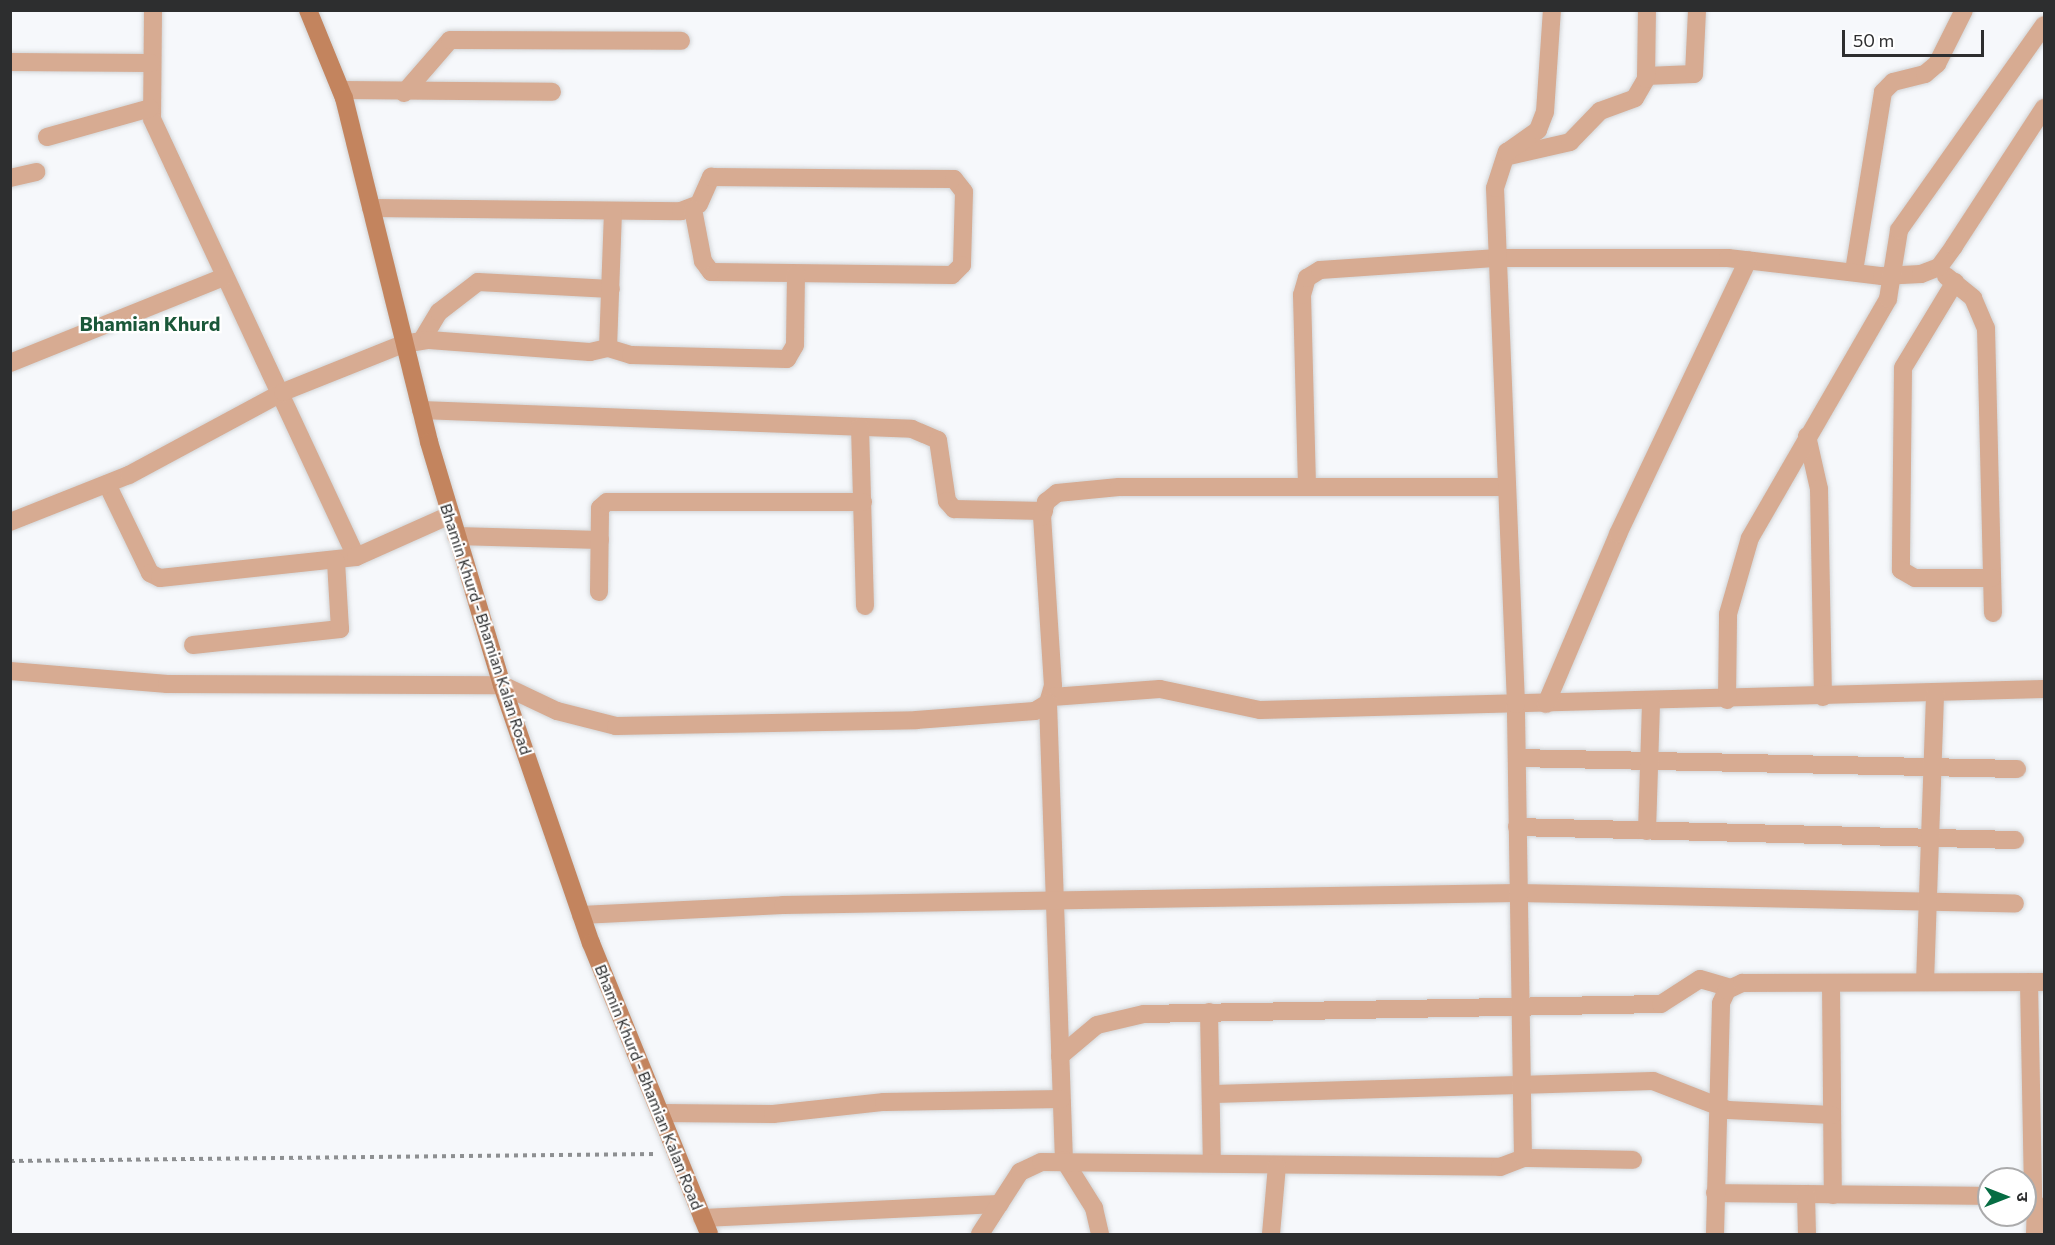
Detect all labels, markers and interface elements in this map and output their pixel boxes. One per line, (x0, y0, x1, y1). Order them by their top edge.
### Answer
scale bar (1845, 18, 1988, 56)
text: 50 m (1853, 29, 1894, 51)
district label: Bhamian Khurd (80, 311, 220, 335)
street label: Bhamin Khurd - Bhamian Kalan Road (436, 501, 536, 757)
street label: Bhamin Khurd - Bhamian Kalan Road (591, 962, 707, 1212)
north arrow (1977, 1167, 2037, 1227)
text: उ (2014, 1192, 2033, 1202)

